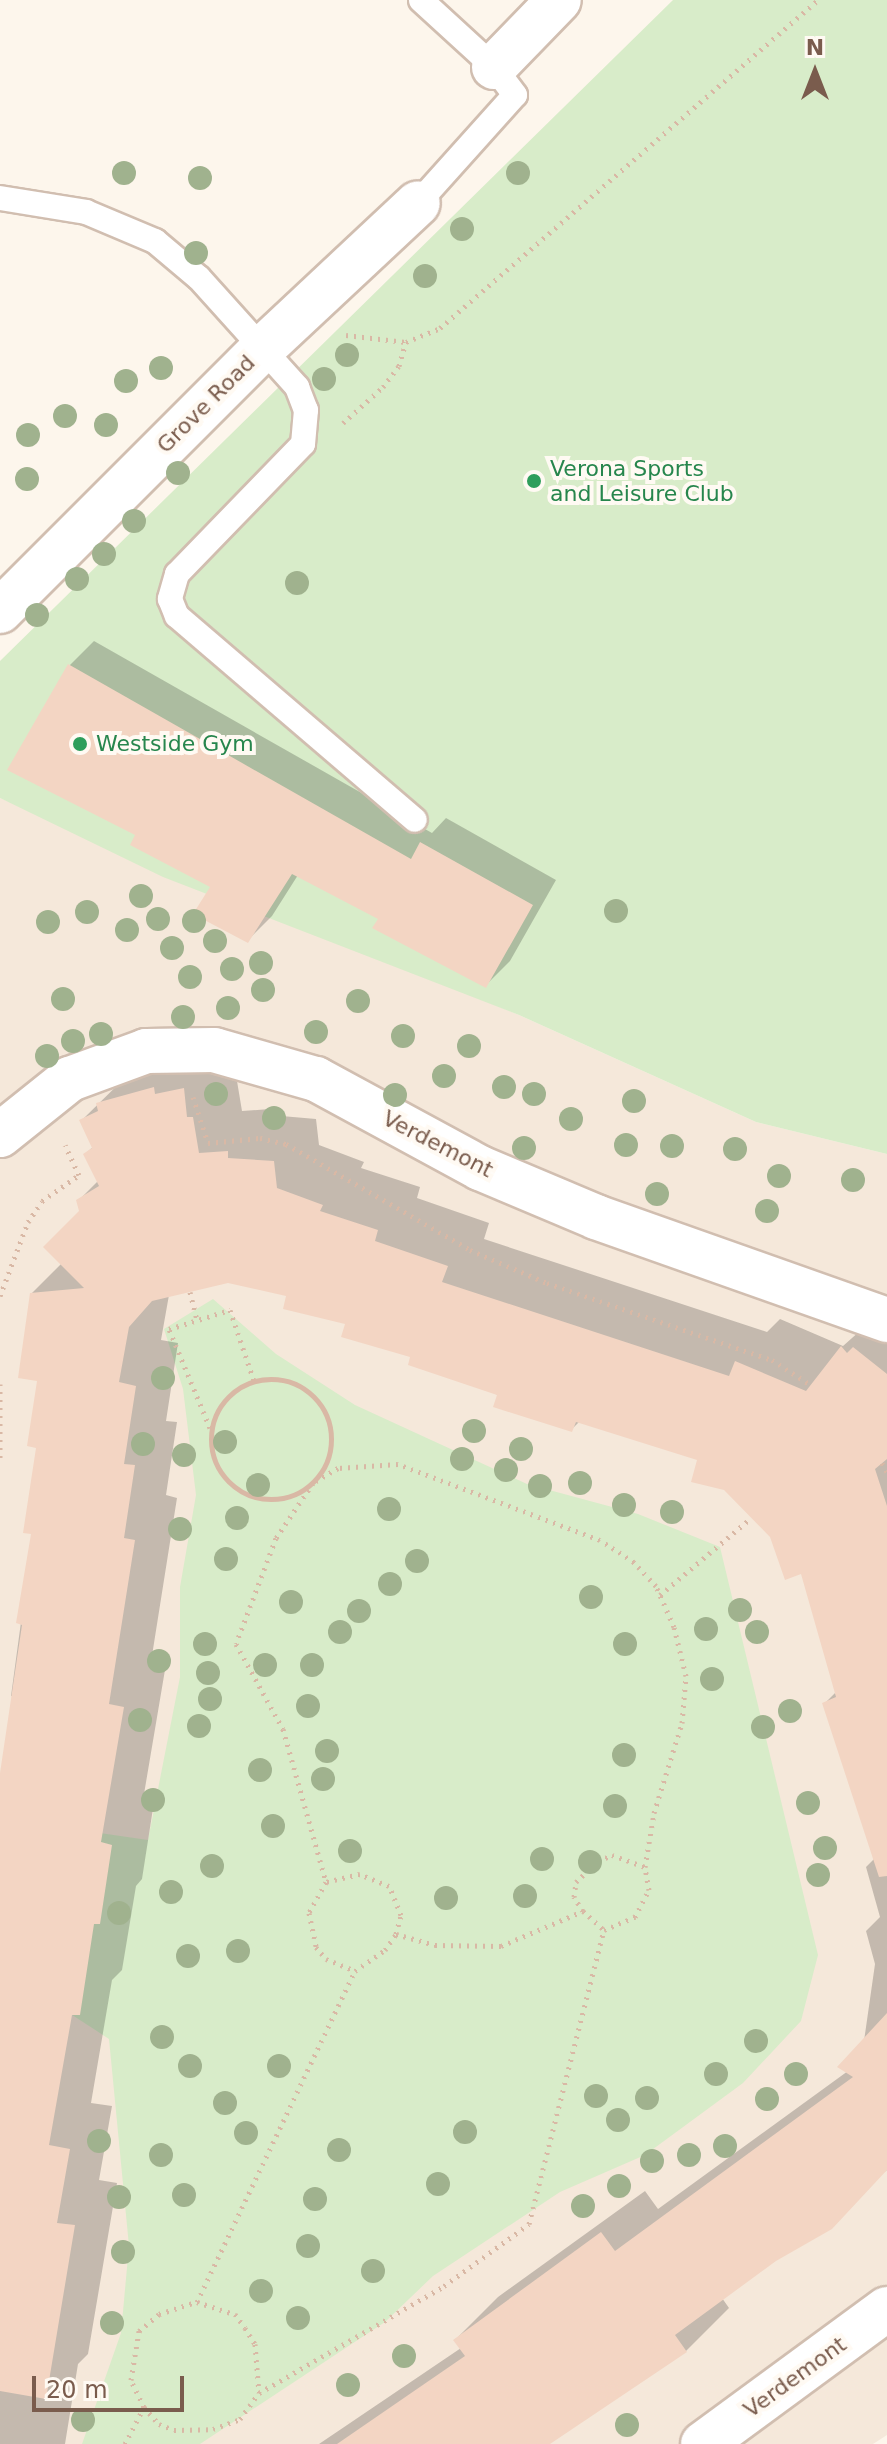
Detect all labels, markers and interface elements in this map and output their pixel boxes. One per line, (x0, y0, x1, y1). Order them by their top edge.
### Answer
north arrow (775, 32, 855, 112)
text: N (806, 35, 824, 60)
street label: Grove Road (151, 349, 261, 459)
place label: Verona Sports and Leisure Club (550, 455, 734, 506)
marker: Verona Sports and Leisure Club (525, 472, 543, 490)
place label: Westside Gym (96, 731, 254, 757)
marker: Westside Gym (71, 735, 89, 753)
street label: Verdemont (378, 1105, 498, 1183)
street label: Verdemont (738, 2331, 852, 2423)
scale bar (36, 2360, 188, 2410)
text: 20 m (46, 2376, 108, 2404)

